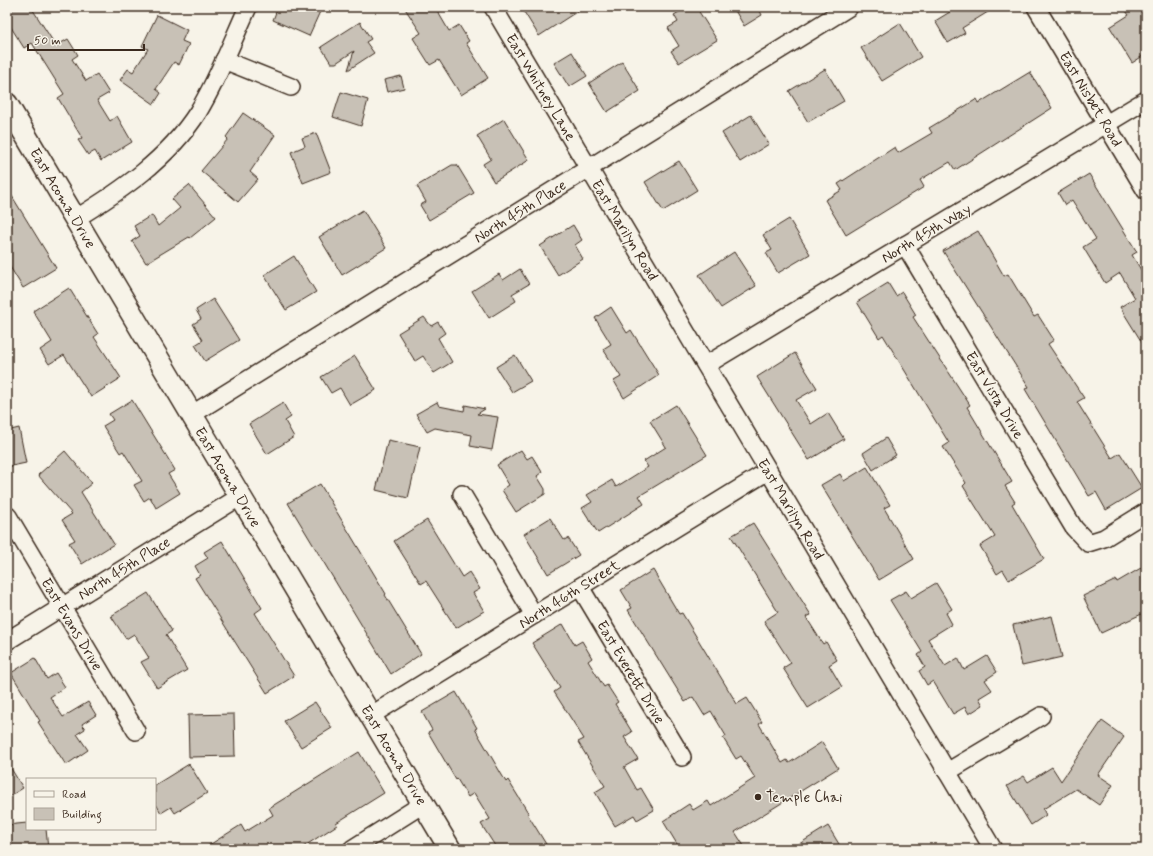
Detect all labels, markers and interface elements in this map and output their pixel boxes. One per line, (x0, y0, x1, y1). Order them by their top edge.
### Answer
scale bar (28, 26, 144, 52)
street label: East Whitney Lane (500, 30, 580, 145)
text: 50 m (34, 33, 61, 49)
street label: East Nisbet Road (1054, 48, 1127, 151)
street label: East Acoma Drive (24, 145, 100, 253)
street label: North 45th Place (471, 175, 571, 248)
street label: East Marilyn Road (586, 176, 662, 285)
street label: North 45th Way (878, 199, 975, 269)
street label: East Vista Drive (960, 348, 1028, 443)
street label: East Acoma Drive (189, 424, 265, 532)
street label: East Marilyn Road (752, 455, 828, 564)
street label: North 45th Place (75, 532, 175, 605)
street label: North 46th Street (515, 556, 624, 634)
street label: East Evans Drive (36, 574, 107, 675)
street label: East Everett Drive (591, 617, 669, 728)
street label: East Acoma Drive (355, 702, 431, 810)
legend (26, 778, 156, 830)
text: Road (62, 787, 86, 803)
place label: Temple Chai (766, 788, 842, 808)
marker: Temple Chai (753, 792, 763, 802)
text: Building (62, 807, 102, 824)

